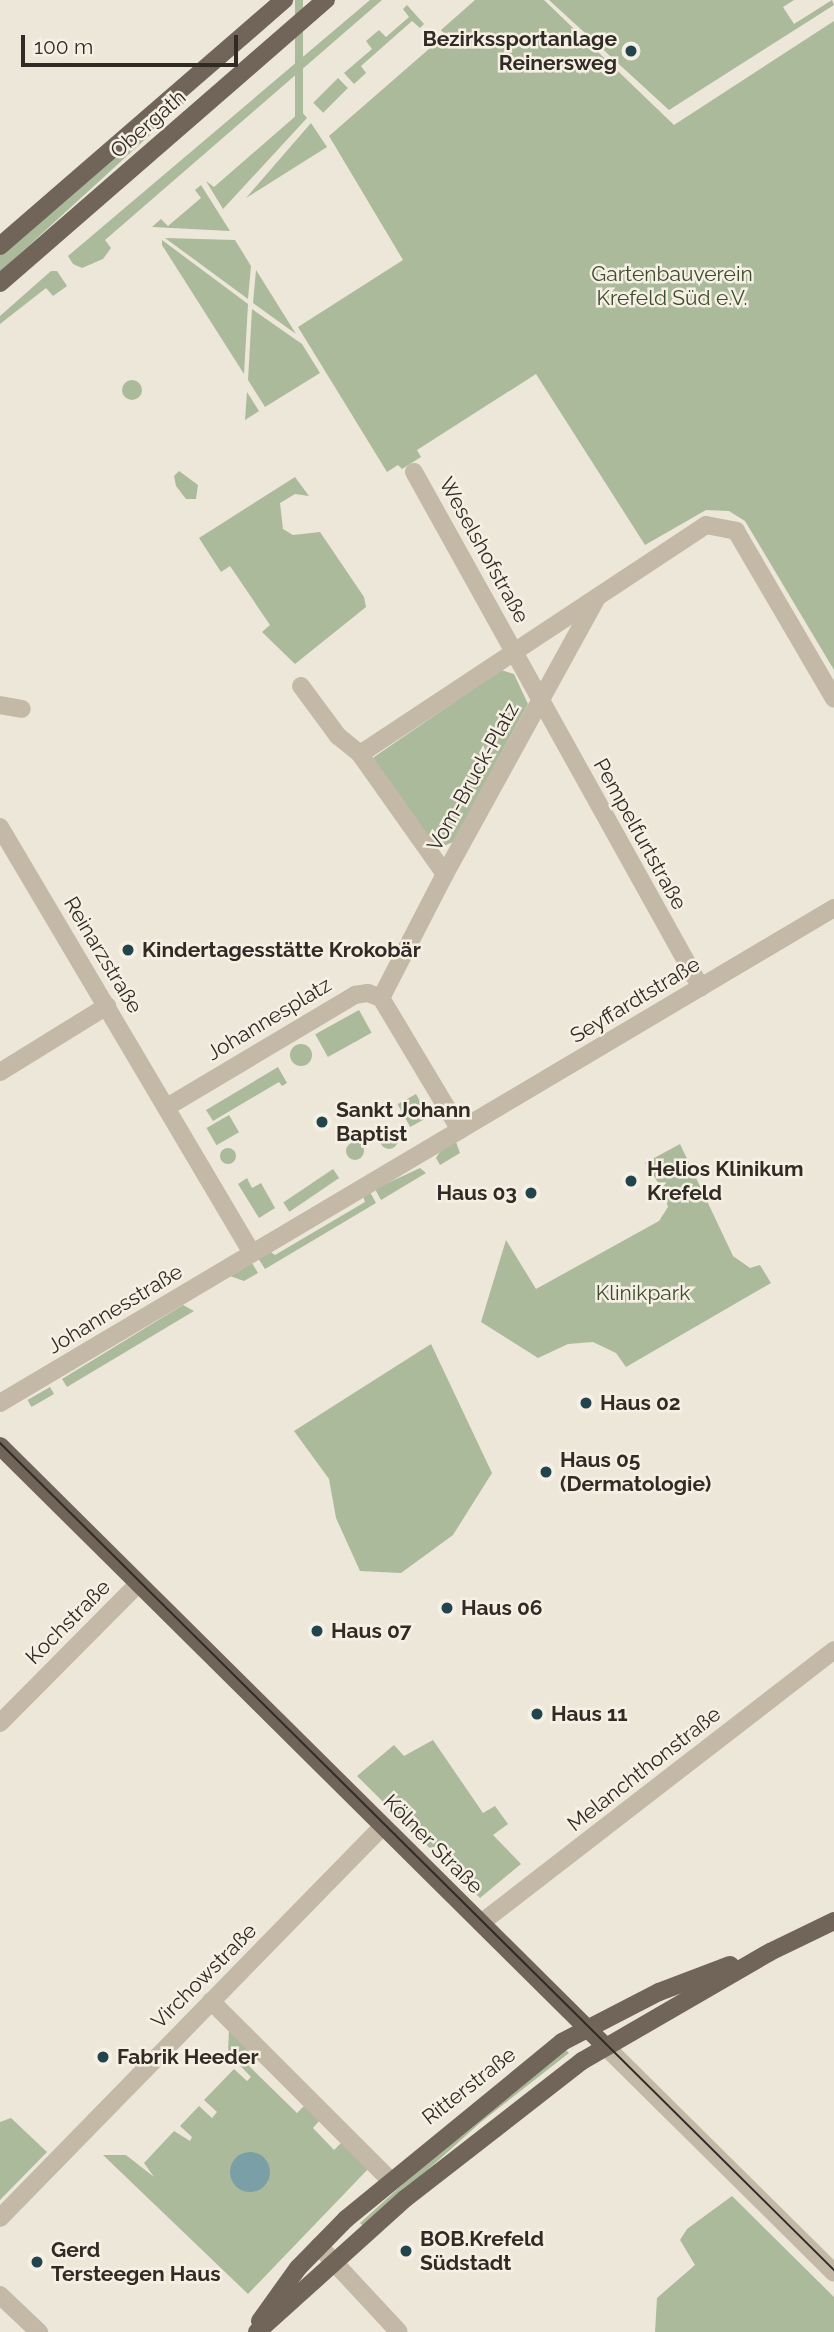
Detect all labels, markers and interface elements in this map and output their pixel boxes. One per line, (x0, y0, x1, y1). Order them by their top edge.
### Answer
scale bar (24, 21, 242, 65)
place label: Bezirkssportanlage Reinersweg (422, 26, 617, 76)
text: 100 m (34, 34, 93, 59)
marker: Bezirkssportanlage Reinersweg (623, 43, 639, 59)
street label: Obergath (105, 84, 191, 164)
park label: Gartenbauverein Krefeld Süd e.V. (591, 261, 753, 311)
street label: Weselshofstraße (434, 473, 534, 627)
street label: Vom-Bruck-Platz (422, 699, 524, 855)
street label: Pempelfurtstraße (588, 754, 692, 914)
street label: Reinarzstraße (58, 892, 148, 1018)
place label: Kindertagesstätte Krokobär (142, 937, 421, 963)
marker: Kindertagesstätte Krokobär (120, 942, 136, 958)
street label: Seyffardtstraße (566, 951, 704, 1049)
street label: Johannesplatz (202, 972, 336, 1066)
place label: Sankt Johann Baptist (336, 1097, 471, 1147)
marker: Sankt Johann Baptist (314, 1114, 330, 1130)
place label: Helios Klinikum Krefeld (647, 1156, 804, 1206)
marker: Helios Klinikum Krefeld (621, 1171, 641, 1191)
place label: Haus 03 (436, 1180, 517, 1206)
marker: Haus 03 (523, 1185, 539, 1201)
street label: Johannesstraße (43, 1259, 187, 1359)
park label: Klinikpark (596, 1280, 690, 1306)
place label: Haus 02 (600, 1390, 681, 1416)
marker: Haus 02 (578, 1395, 594, 1411)
place label: Haus 05 (Dermatologie) (560, 1447, 711, 1497)
marker: Haus 05 (Dermatologie) (538, 1464, 554, 1480)
street label: Kochstraße (21, 1575, 115, 1669)
place label: Haus 06 (461, 1595, 543, 1621)
marker: Haus 06 (439, 1600, 455, 1616)
place label: Haus 07 (331, 1618, 412, 1644)
marker: Haus 07 (309, 1623, 325, 1639)
place label: Haus 11 (551, 1701, 628, 1727)
street label: Melanchthonstraße (562, 1701, 726, 1837)
marker: Haus 11 (529, 1706, 545, 1722)
street label: Kölner Straße (378, 1789, 488, 1899)
street label: Virchowstraße (146, 1918, 262, 2034)
street label: Ritterstraße (417, 2042, 521, 2130)
place label: Fabrik Heeder (117, 2044, 259, 2070)
marker: Fabrik Heeder (95, 2049, 111, 2065)
place label: BOB.Krefeld Südstadt (420, 2226, 544, 2276)
place label: Gerd Tersteegen Haus (51, 2237, 221, 2287)
marker: BOB.Krefeld Südstadt (398, 2243, 414, 2259)
marker: Gerd Tersteegen Haus (29, 2254, 45, 2270)

